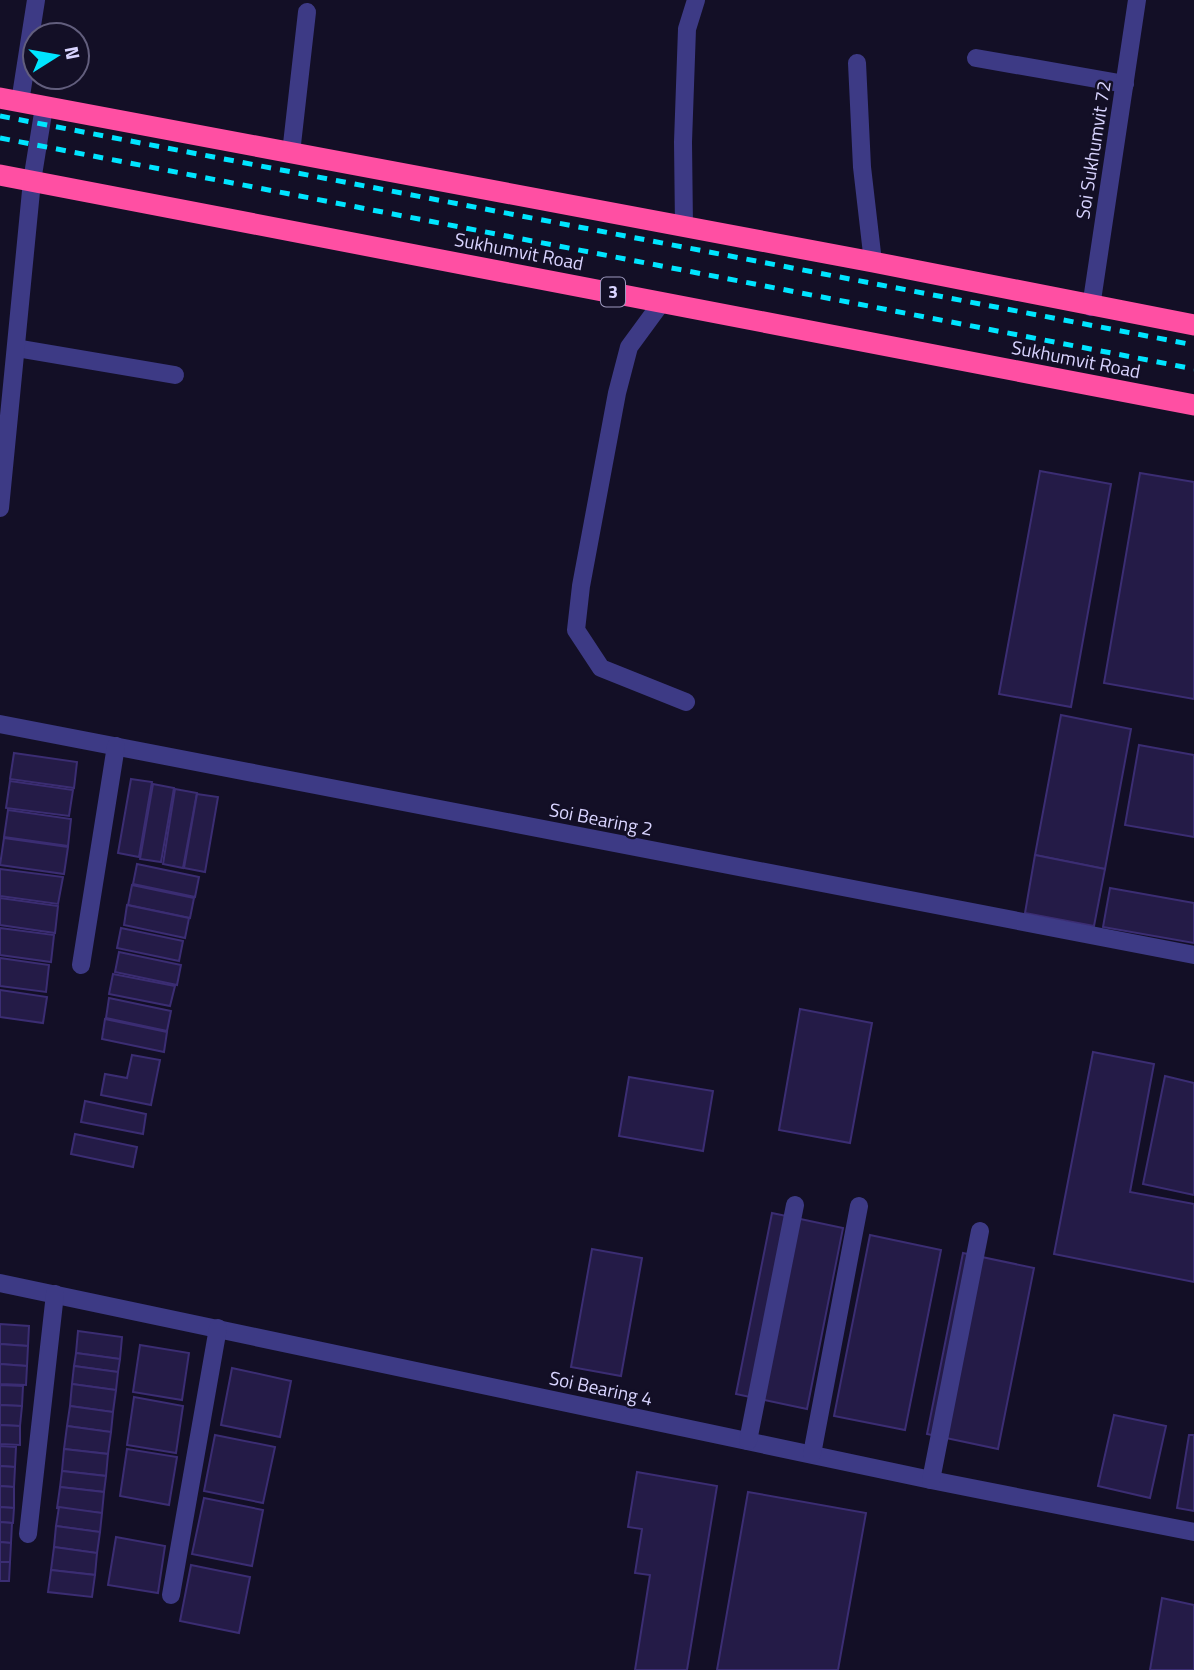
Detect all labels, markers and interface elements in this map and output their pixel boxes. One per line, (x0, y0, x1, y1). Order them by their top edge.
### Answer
north arrow (21, 21, 91, 91)
text: N (58, 43, 89, 62)
street label: Soi Sukhumvit 72 (1067, 79, 1118, 221)
street label: Sukhumvit Road (452, 224, 586, 277)
road number: 3 (601, 278, 625, 306)
street label: Sukhumvit Road (1009, 332, 1143, 385)
street label: Soi Bearing 2 (547, 794, 655, 843)
street label: Soi Bearing 4 (547, 1362, 655, 1413)

